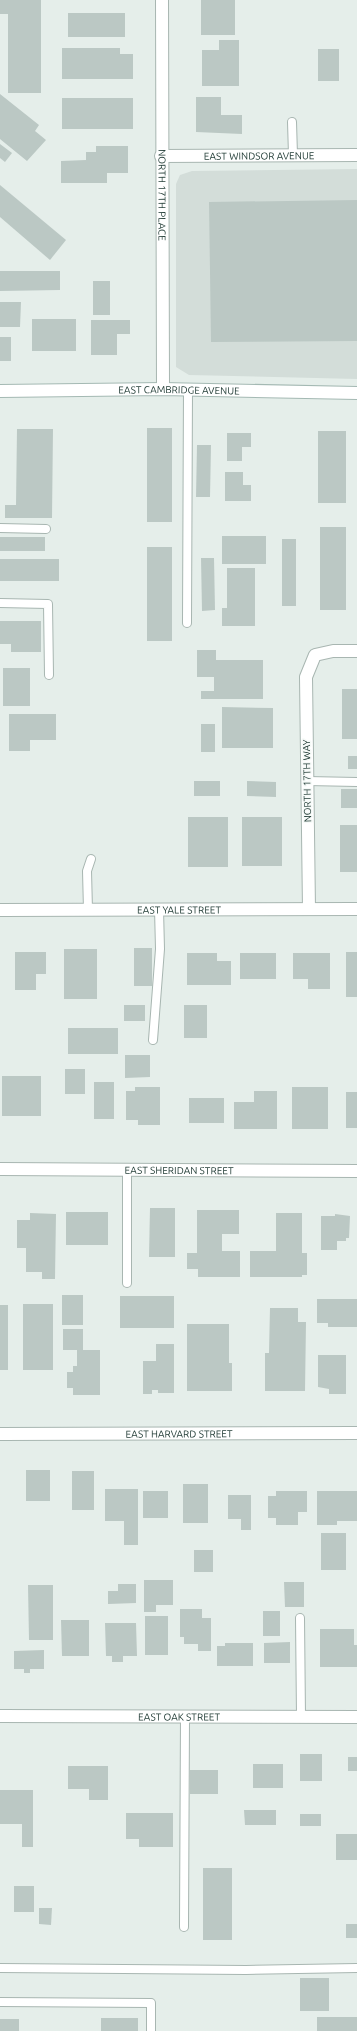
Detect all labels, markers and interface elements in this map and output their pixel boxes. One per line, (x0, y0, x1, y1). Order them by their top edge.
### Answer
street label: NORTH 17TH PLACE (157, 149, 168, 241)
street label: EAST WINDSOR AVENUE (204, 150, 315, 161)
street label: EAST CAMBRIDGE AVENUE (118, 383, 240, 396)
street label: NORTH 17TH WAY (301, 739, 313, 822)
street label: EAST YALE STREET (137, 904, 221, 915)
street label: EAST SHERIDAN STREET (124, 1164, 234, 1176)
street label: EAST HARVARD STREET (125, 1428, 233, 1439)
street label: EAST OAK STREET (138, 1711, 220, 1722)

